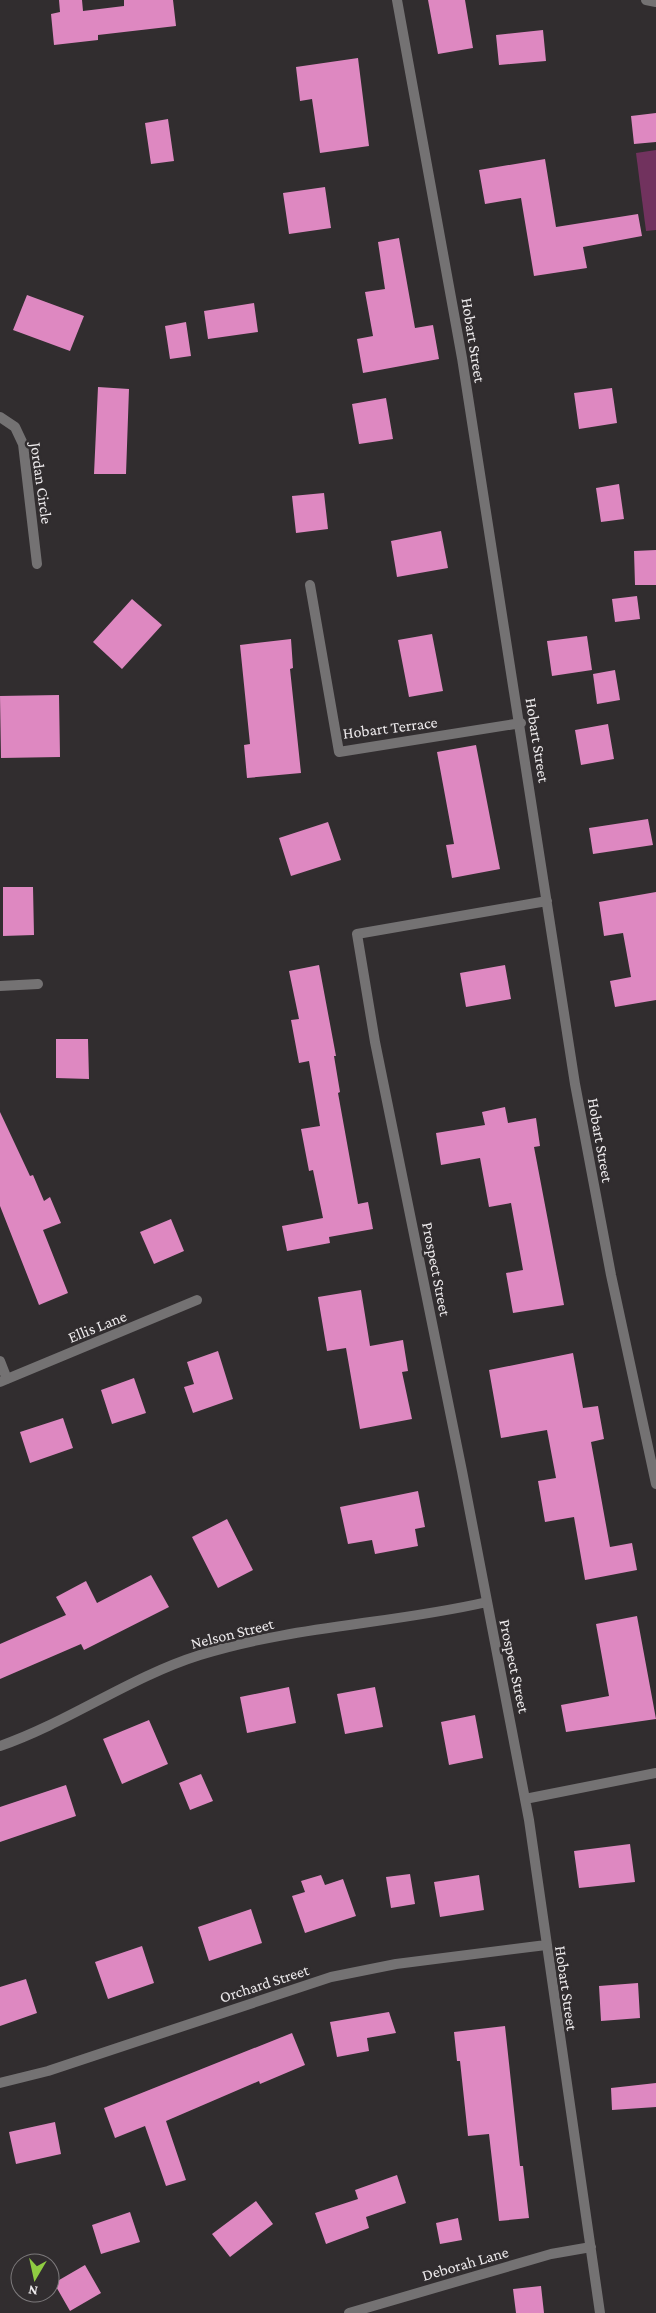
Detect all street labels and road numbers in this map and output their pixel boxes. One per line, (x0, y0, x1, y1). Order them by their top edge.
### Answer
street label: Hobart Street (458, 297, 489, 384)
street label: Jordan Circle (26, 439, 56, 525)
street label: Hobart Street (522, 697, 553, 784)
street label: Hobart Terrace (342, 713, 438, 742)
street label: Hobart Street (585, 1096, 616, 1184)
street label: Prospect Street (418, 1221, 454, 1318)
street label: Ellis Lane (65, 1307, 129, 1346)
street label: Nelson Street (189, 1615, 276, 1652)
street label: Prospect Street (495, 1618, 533, 1715)
street label: Hobart Street (552, 1945, 581, 2032)
street label: Orchard Street (217, 1961, 312, 2006)
street label: Deborah Lane (420, 2243, 510, 2284)

